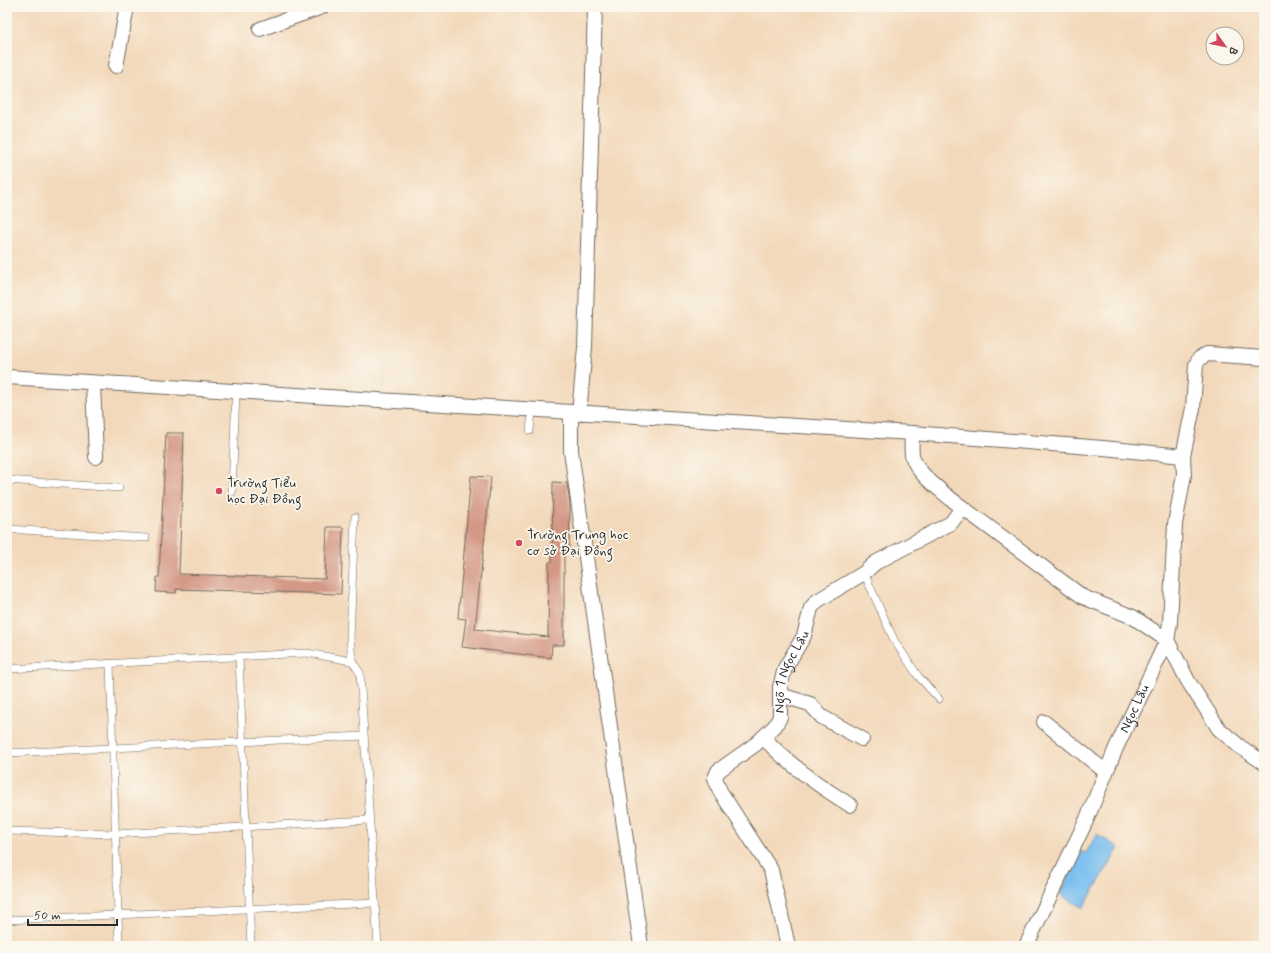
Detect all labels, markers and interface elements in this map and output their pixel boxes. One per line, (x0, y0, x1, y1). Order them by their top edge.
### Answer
north arrow (1205, 26, 1245, 66)
text: B (1225, 44, 1240, 58)
place label: Trường Tiểu học Đại Đồng (227, 474, 302, 510)
marker: Trường Tiểu học Đại Đồng (214, 486, 224, 496)
place label: Trường Trung học cơ sở Đại Đồng (527, 526, 629, 562)
marker: Trường Trung học cơ sở Đại Đồng (514, 538, 524, 548)
street label: Ngõ 1 Ngọc Lâu (771, 630, 814, 713)
street label: Ngọc Lâu (1115, 682, 1154, 736)
scale bar (28, 901, 117, 927)
text: 50 m (34, 908, 61, 924)

